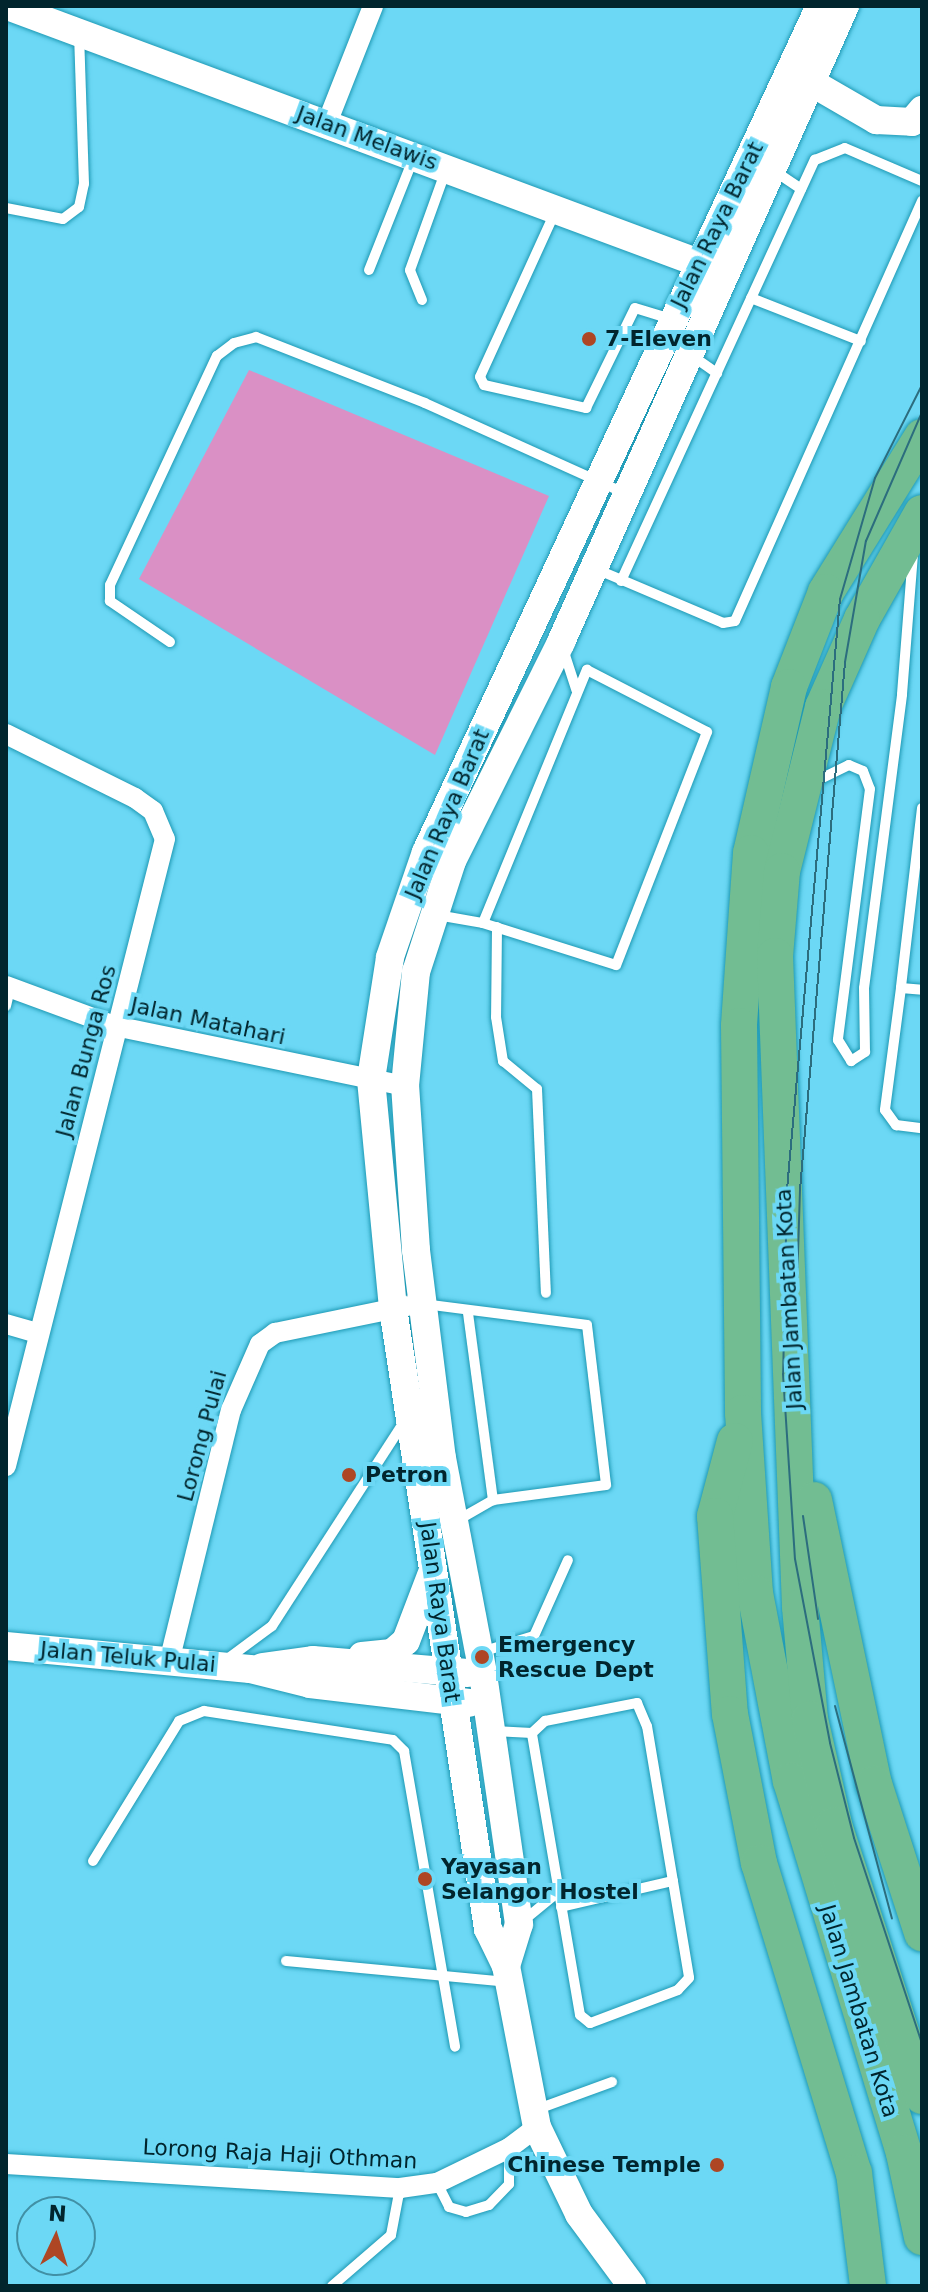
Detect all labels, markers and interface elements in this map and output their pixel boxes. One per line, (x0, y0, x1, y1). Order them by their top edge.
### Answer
street label: Jalan Melawis (293, 100, 441, 176)
street label: Jalan Raya Barat (665, 137, 769, 313)
place label: 7-Eleven (605, 326, 712, 352)
marker: 7-Eleven (580, 330, 598, 348)
street label: Jalan Raya Barat (399, 725, 495, 903)
street label: Jalan Bunga Ros (50, 962, 122, 1140)
street label: Jalan Matahari (128, 992, 288, 1050)
street label: Jalan Jambatan Kota (770, 1188, 808, 1410)
street label: Lorong Pulai (172, 1367, 232, 1505)
place label: Petron (365, 1462, 448, 1488)
marker: Petron (340, 1466, 358, 1484)
street label: Jalan Raya Barat (414, 1520, 466, 1704)
place label: Emergency Rescue Dept (498, 1631, 654, 1682)
street label: Jalan Teluk Pulai (39, 1636, 217, 1678)
marker: Emergency Rescue Dept (473, 1648, 491, 1666)
place label: Yayasan Selangor Hostel (441, 1853, 639, 1904)
marker: Yayasan Selangor Hostel (416, 1870, 434, 1888)
street label: Jalan Jambatan Kota (814, 1901, 904, 2121)
street label: Lorong Raja Haji Othman (142, 2134, 418, 2174)
place label: Chinese Temple (507, 2152, 701, 2178)
marker: Chinese Temple (708, 2156, 726, 2174)
north arrow (16, 2196, 96, 2276)
text: N (48, 2200, 68, 2227)

